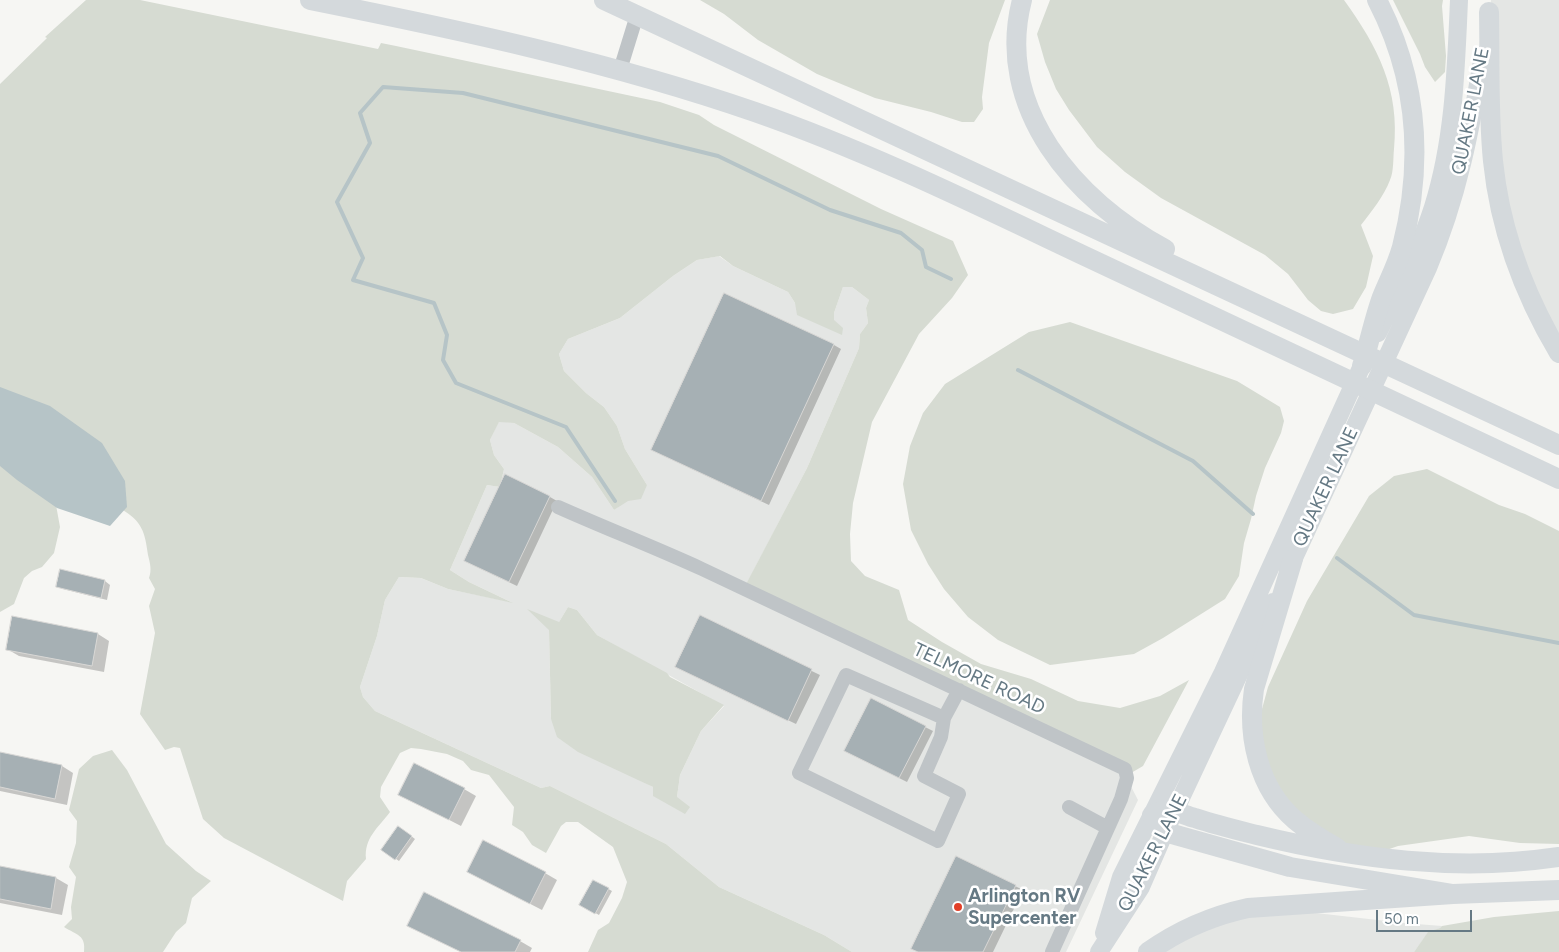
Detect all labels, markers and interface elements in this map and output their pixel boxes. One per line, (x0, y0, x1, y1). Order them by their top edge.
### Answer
street label: QUAKER LANE (1447, 45, 1495, 177)
street label: QUAKER LANE (1288, 424, 1364, 550)
street label: TELMORE ROAD (909, 638, 1049, 720)
street label: QUAKER LANE (1114, 790, 1192, 916)
place label: Arlington RV Supercenter (968, 885, 1080, 929)
scale bar (1379, 900, 1475, 932)
marker: Arlington RV Supercenter (952, 901, 964, 913)
text: 50 m (1384, 910, 1419, 928)

